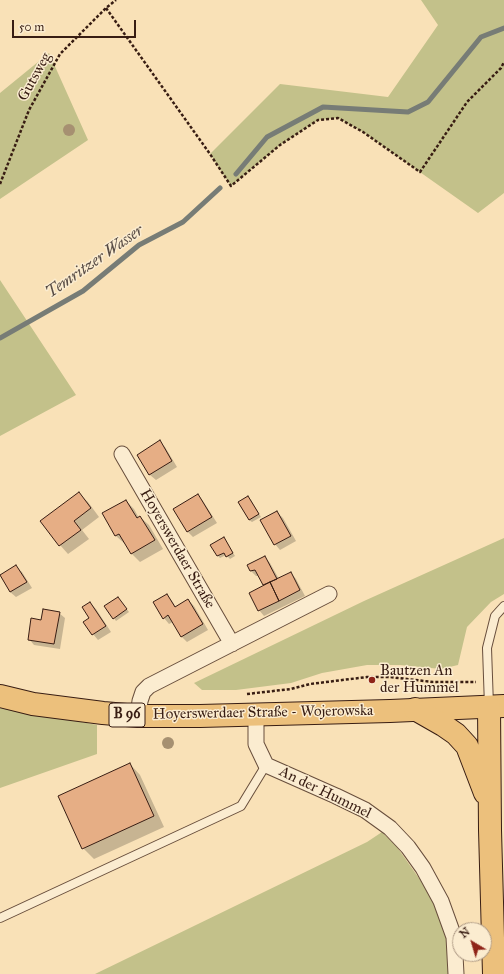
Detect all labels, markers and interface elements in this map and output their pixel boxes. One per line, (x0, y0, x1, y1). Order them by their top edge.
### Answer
scale bar (14, 12, 138, 38)
text: 50 m (19, 20, 44, 34)
street label: Gutsweg (14, 50, 56, 104)
water label: Temritzer Wasser (43, 221, 147, 303)
street label: Hoyerswerdaer Straße (135, 486, 219, 612)
place label: Bautzen An der Hummel (380, 662, 459, 697)
marker: Bautzen An der Hummel (367, 675, 377, 685)
street label: Hoyerswerdaer Straße - Wojerowska (153, 702, 373, 724)
road number: B 96 (109, 703, 145, 727)
street label: An der Hummel (276, 763, 374, 823)
north arrow (452, 922, 492, 962)
text: N (457, 925, 473, 941)

